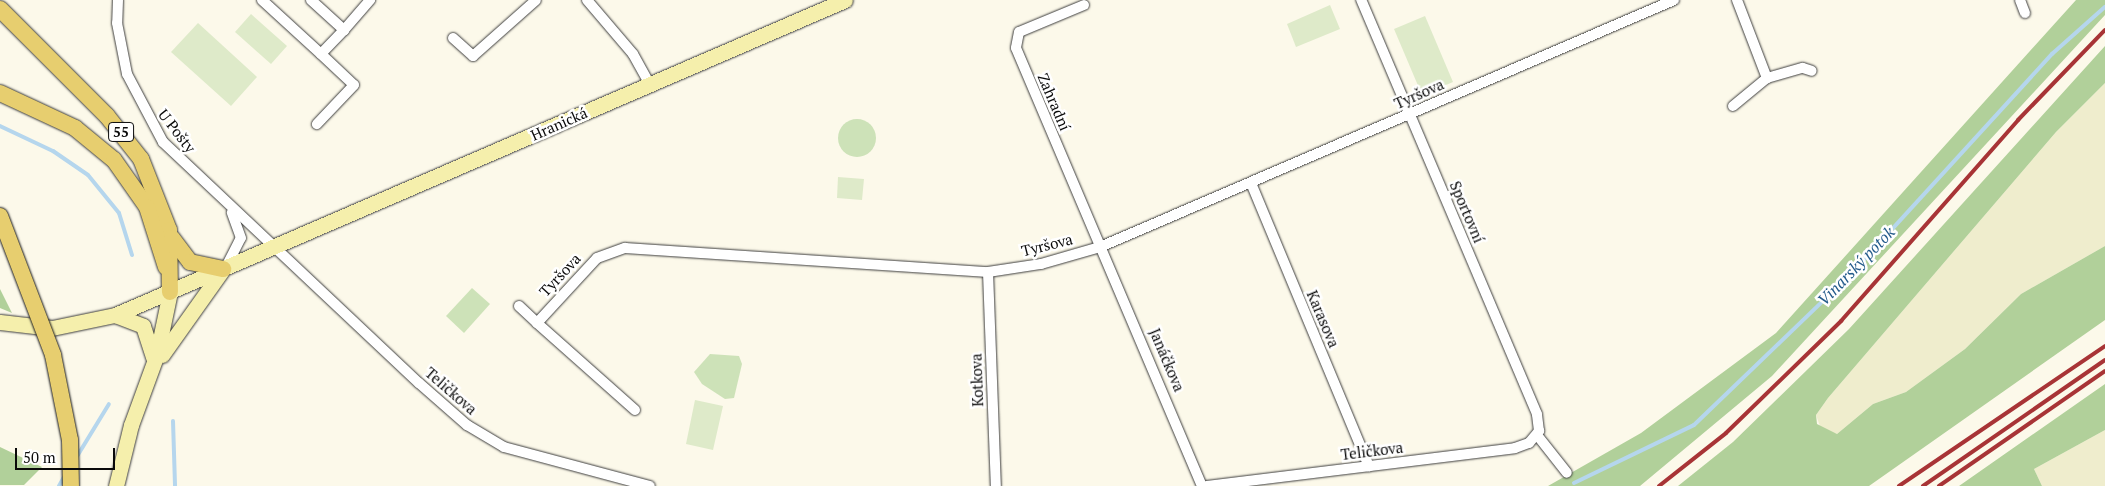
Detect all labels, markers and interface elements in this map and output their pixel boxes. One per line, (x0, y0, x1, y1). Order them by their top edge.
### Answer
street label: Zahradní (1034, 71, 1074, 133)
street label: Tyršova (1391, 75, 1447, 113)
street label: Hranická (528, 104, 590, 144)
street label: U Pošty (154, 106, 200, 156)
road number: 55 (107, 120, 135, 144)
street label: Sportovní (1446, 178, 1488, 246)
water label: Vinarský potok (1814, 223, 1898, 309)
street label: Tyršova (1019, 230, 1075, 260)
street label: Tyršova (536, 250, 584, 300)
street label: Karasova (1303, 288, 1343, 350)
street label: Janáčkova (1146, 326, 1188, 394)
street label: Kotkova (967, 353, 987, 407)
street label: Teličkova (421, 364, 481, 418)
scale bar (18, 438, 118, 470)
street label: Teličkova (1340, 438, 1404, 464)
text: 50 m (23, 447, 56, 467)

